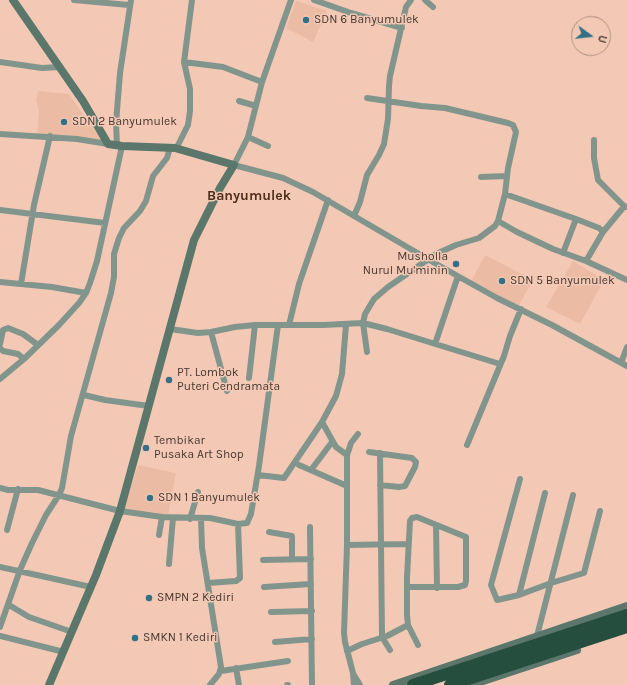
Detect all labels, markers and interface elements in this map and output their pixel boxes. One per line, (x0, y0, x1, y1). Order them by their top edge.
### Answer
place label: SDN 6 Banyumulek (314, 13, 419, 27)
marker: SDN 6 Banyumulek (301, 15, 311, 25)
north arrow (571, 16, 611, 56)
text: U (595, 34, 609, 44)
place label: SDN 2 Banyumulek (72, 115, 177, 129)
marker: SDN 2 Banyumulek (59, 117, 69, 127)
district label: Banyumulek (207, 188, 291, 204)
place label: Musholla Nurul Mu'minin (363, 250, 448, 278)
marker: Musholla Nurul Mu'minin (451, 259, 461, 269)
place label: SDN 5 Banyumulek (510, 274, 615, 288)
marker: SDN 5 Banyumulek (497, 276, 507, 286)
place label: PT. Lombok Puteri Cendramata (177, 366, 280, 394)
marker: PT. Lombok Puteri Cendramata (164, 375, 174, 385)
place label: Tembikar Pusaka Art Shop (154, 434, 244, 462)
marker: Tembikar Pusaka Art Shop (141, 443, 151, 453)
place label: SDN 1 Banyumulek (158, 491, 260, 505)
marker: SDN 1 Banyumulek (145, 493, 155, 503)
place label: SMPN 2 Kediri (157, 591, 234, 605)
marker: SMPN 2 Kediri (144, 593, 154, 603)
place label: SMKN 1 Kediri (143, 631, 218, 645)
marker: SMKN 1 Kediri (130, 633, 140, 643)

